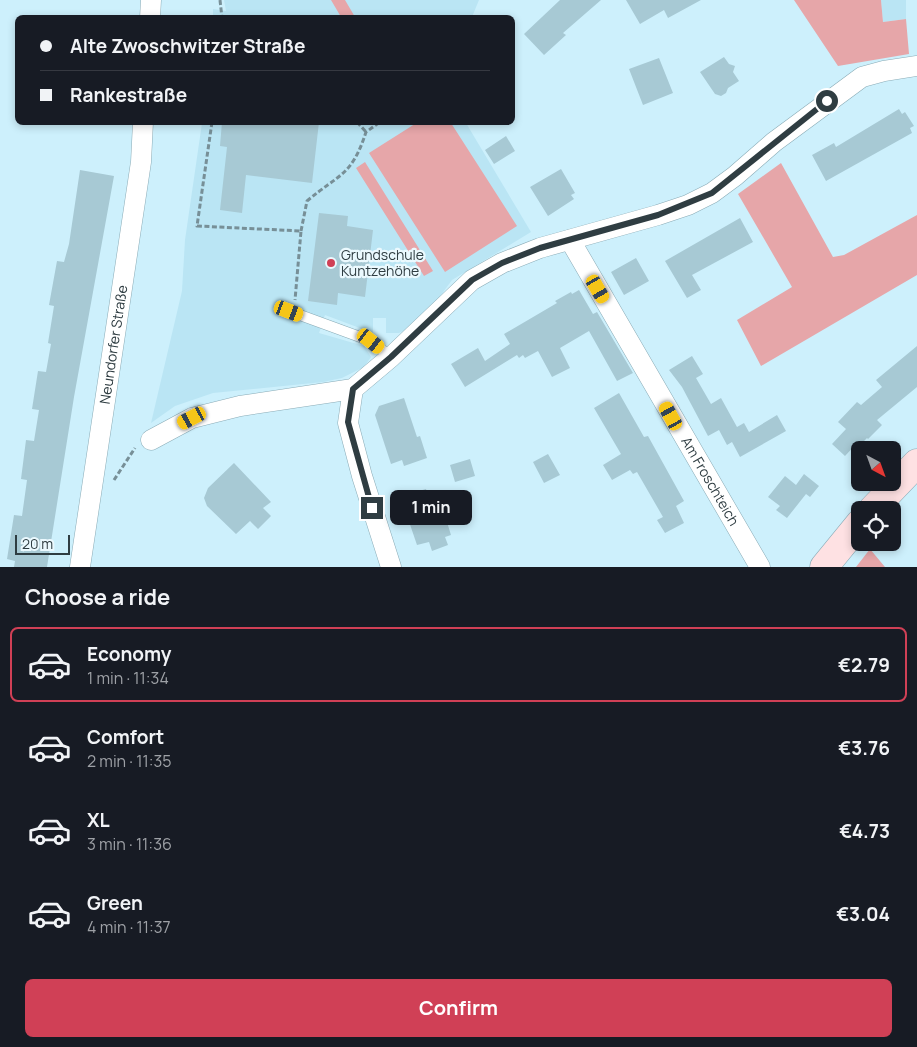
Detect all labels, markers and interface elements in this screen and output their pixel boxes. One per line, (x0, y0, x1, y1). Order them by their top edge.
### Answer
text: Alte Zwoschwitzer Straße (70, 33, 305, 59)
text: Rankestraße (70, 82, 187, 108)
route start (816, 90, 838, 112)
place label: Grundschule Kuntzehöhe (341, 245, 424, 280)
marker: Grundschule Kuntzehöhe (325, 257, 337, 269)
car (584, 272, 611, 306)
street label: Neundorfer Straße (95, 284, 131, 405)
car (272, 299, 305, 323)
car (354, 326, 387, 356)
car (657, 399, 684, 433)
car (175, 404, 208, 432)
street label: Am Froschteich (677, 433, 744, 529)
north arrow (851, 441, 901, 491)
map controls (851, 441, 901, 551)
callout: 1 min (390, 490, 472, 526)
text: 1 min (411, 496, 451, 518)
route end (361, 497, 383, 519)
button: locate (851, 501, 901, 551)
scale bar (15, 532, 70, 555)
text: 20 m (22, 534, 53, 553)
text: Choose a ride (25, 582, 170, 612)
text: Economy (87, 641, 171, 667)
icon: car (27, 642, 72, 687)
text: €2.79 (838, 652, 890, 678)
text: 1 min · 11:34 (87, 667, 169, 689)
text: Comfort (87, 724, 164, 750)
icon: car (27, 725, 72, 770)
text: €3.76 (838, 735, 890, 761)
text: 2 min · 11:35 (87, 750, 172, 772)
text: XL (87, 807, 110, 833)
icon: car (27, 808, 72, 853)
text: €4.73 (839, 818, 890, 844)
text: 3 min · 11:36 (87, 833, 172, 855)
text: Green (87, 890, 143, 916)
icon: car (27, 891, 72, 936)
text: €3.04 (836, 901, 890, 927)
text: 4 min · 11:37 (87, 916, 171, 938)
button: Confirm (25, 979, 892, 1037)

